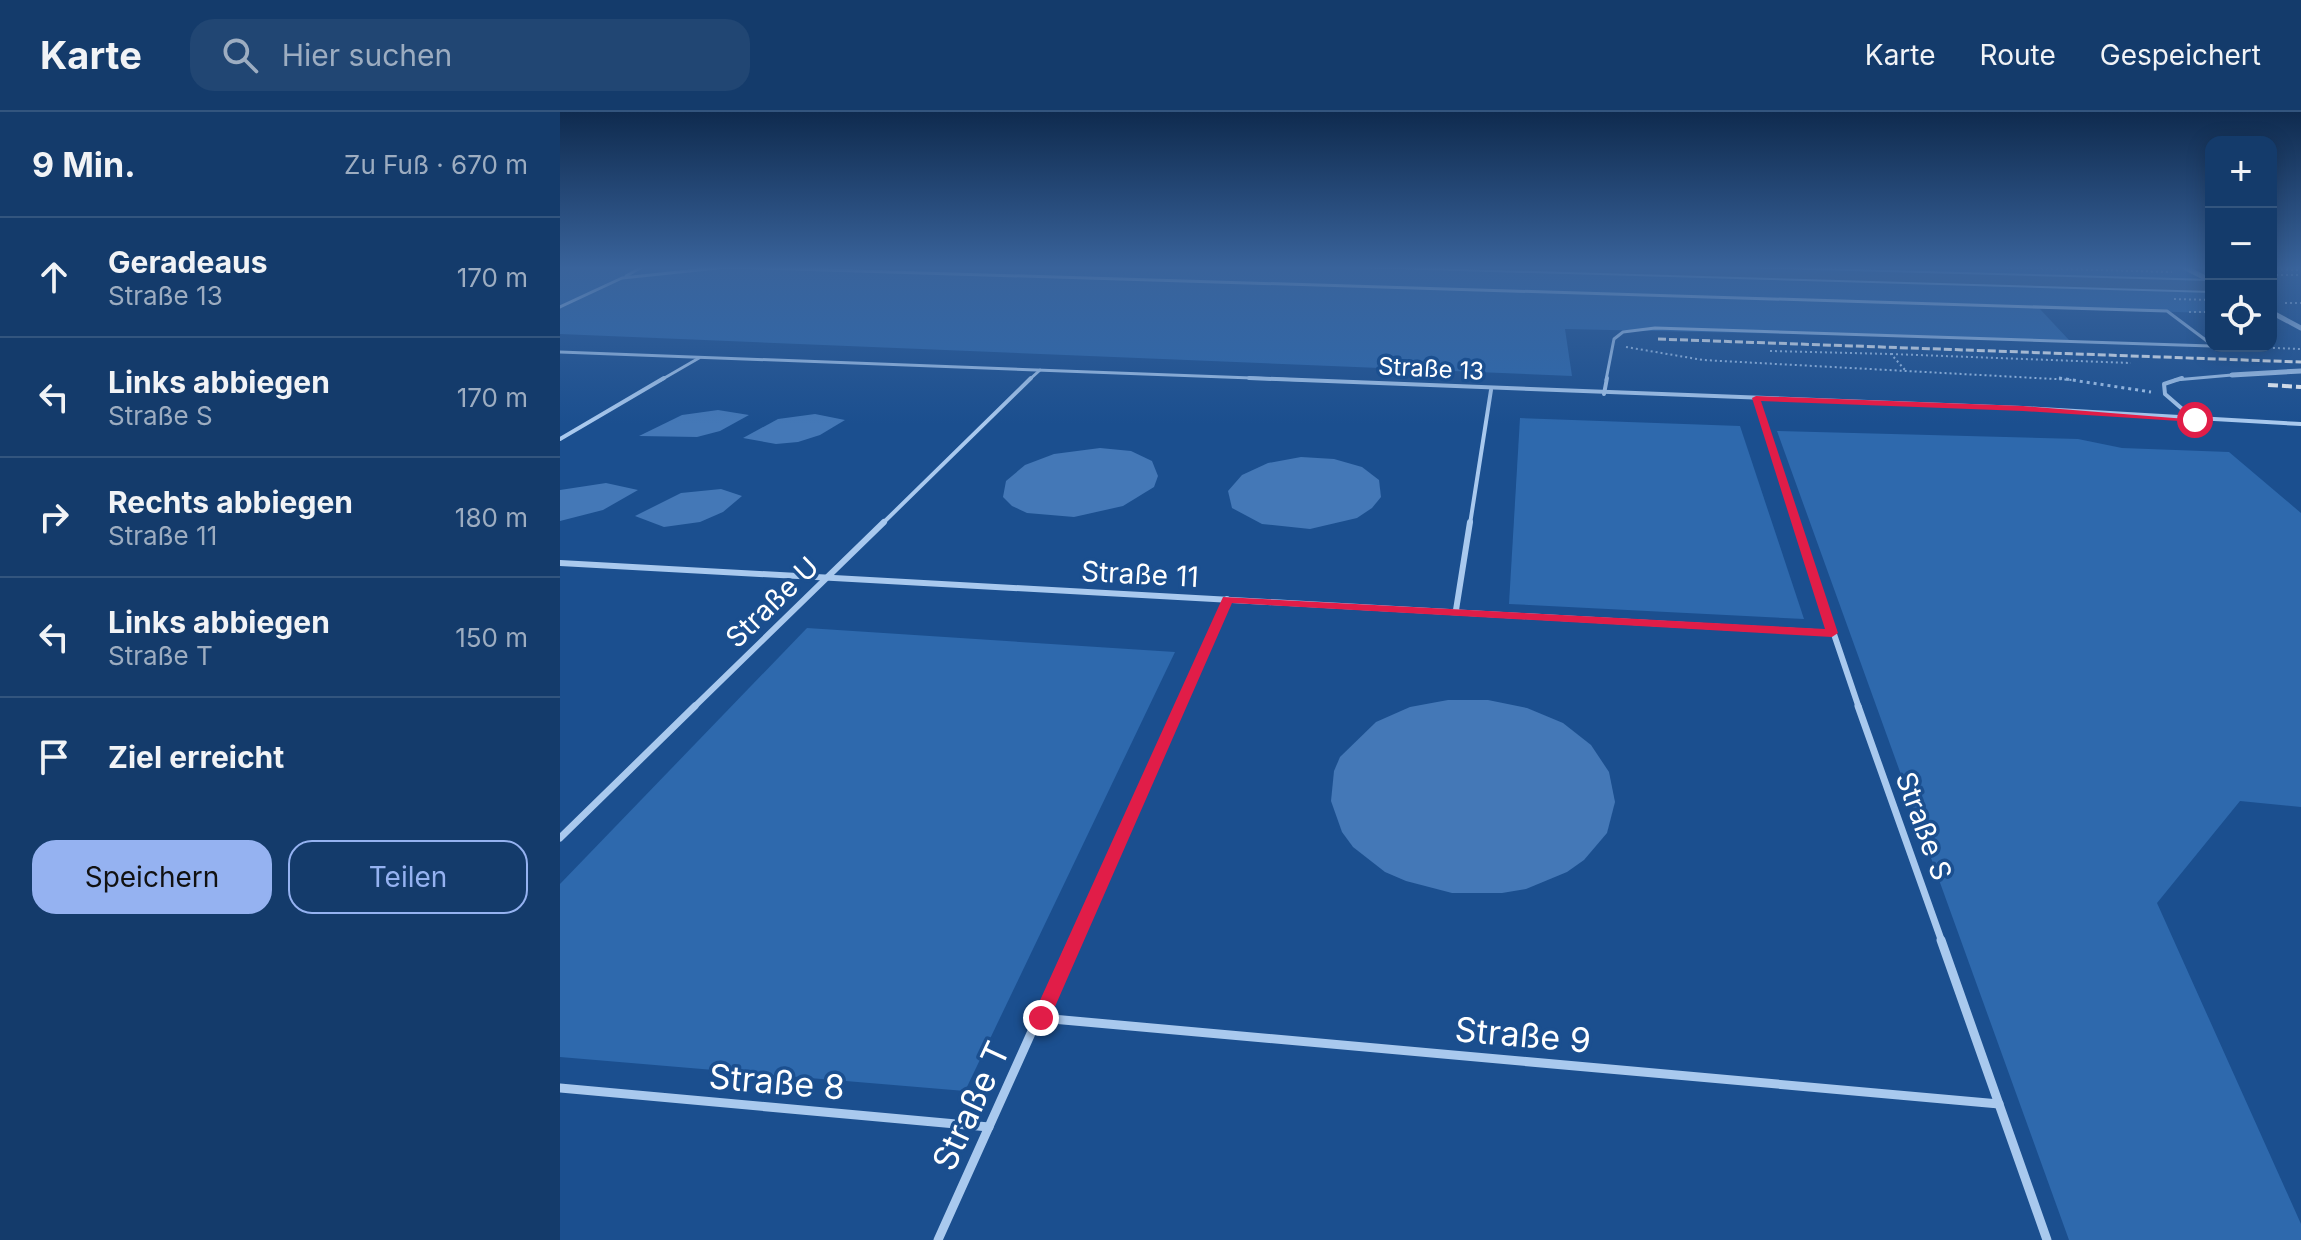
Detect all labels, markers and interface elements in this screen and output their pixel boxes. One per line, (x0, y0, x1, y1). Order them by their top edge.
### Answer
search box (190, 19, 750, 91)
text: Karte (40, 32, 142, 78)
icon: search (218, 33, 262, 77)
text: Hier suchen (282, 37, 452, 73)
text: Karte (1865, 38, 1936, 72)
text: Route (1980, 38, 2056, 72)
text: Gespeichert (2100, 38, 2261, 72)
map controls (2205, 136, 2277, 352)
button: + (2205, 136, 2277, 208)
text: 9 Min. (32, 144, 136, 185)
text: Zu Fuß · 670 m (344, 149, 528, 180)
button: − (2205, 208, 2277, 280)
text: Geradeaus (108, 244, 268, 280)
icon: ahead (32, 255, 76, 299)
text: 170 m (457, 262, 528, 293)
text: Straße 13 (108, 280, 223, 311)
button: locate (2205, 280, 2277, 352)
street label: Straße 13 (1377, 351, 1485, 386)
text: Links abbiegen (108, 364, 330, 400)
icon: left (32, 375, 76, 419)
text: 170 m (457, 382, 528, 413)
text: Straße S (108, 400, 213, 431)
route start (2177, 402, 2213, 438)
text: Rechts abbiegen (108, 484, 353, 520)
icon: right (32, 495, 76, 539)
text: 180 m (455, 502, 528, 533)
text: Straße 11 (108, 520, 217, 551)
street label: Straße U (719, 550, 825, 654)
street label: Straße 11 (1080, 554, 1200, 594)
text: Links abbiegen (108, 604, 330, 640)
icon: left (32, 615, 76, 659)
text: 150 m (455, 622, 528, 653)
text: Straße T (108, 640, 213, 671)
icon: arrive (32, 735, 76, 779)
text: Ziel erreicht (108, 739, 284, 775)
street label: Straße S (1889, 767, 1959, 885)
button: Speichern (32, 840, 272, 914)
button: Teilen (288, 840, 528, 914)
route end (1023, 1000, 1059, 1036)
street label: Straße 9 (1453, 1008, 1593, 1061)
street label: Straße T (923, 1035, 1018, 1177)
street label: Straße 8 (707, 1055, 847, 1108)

